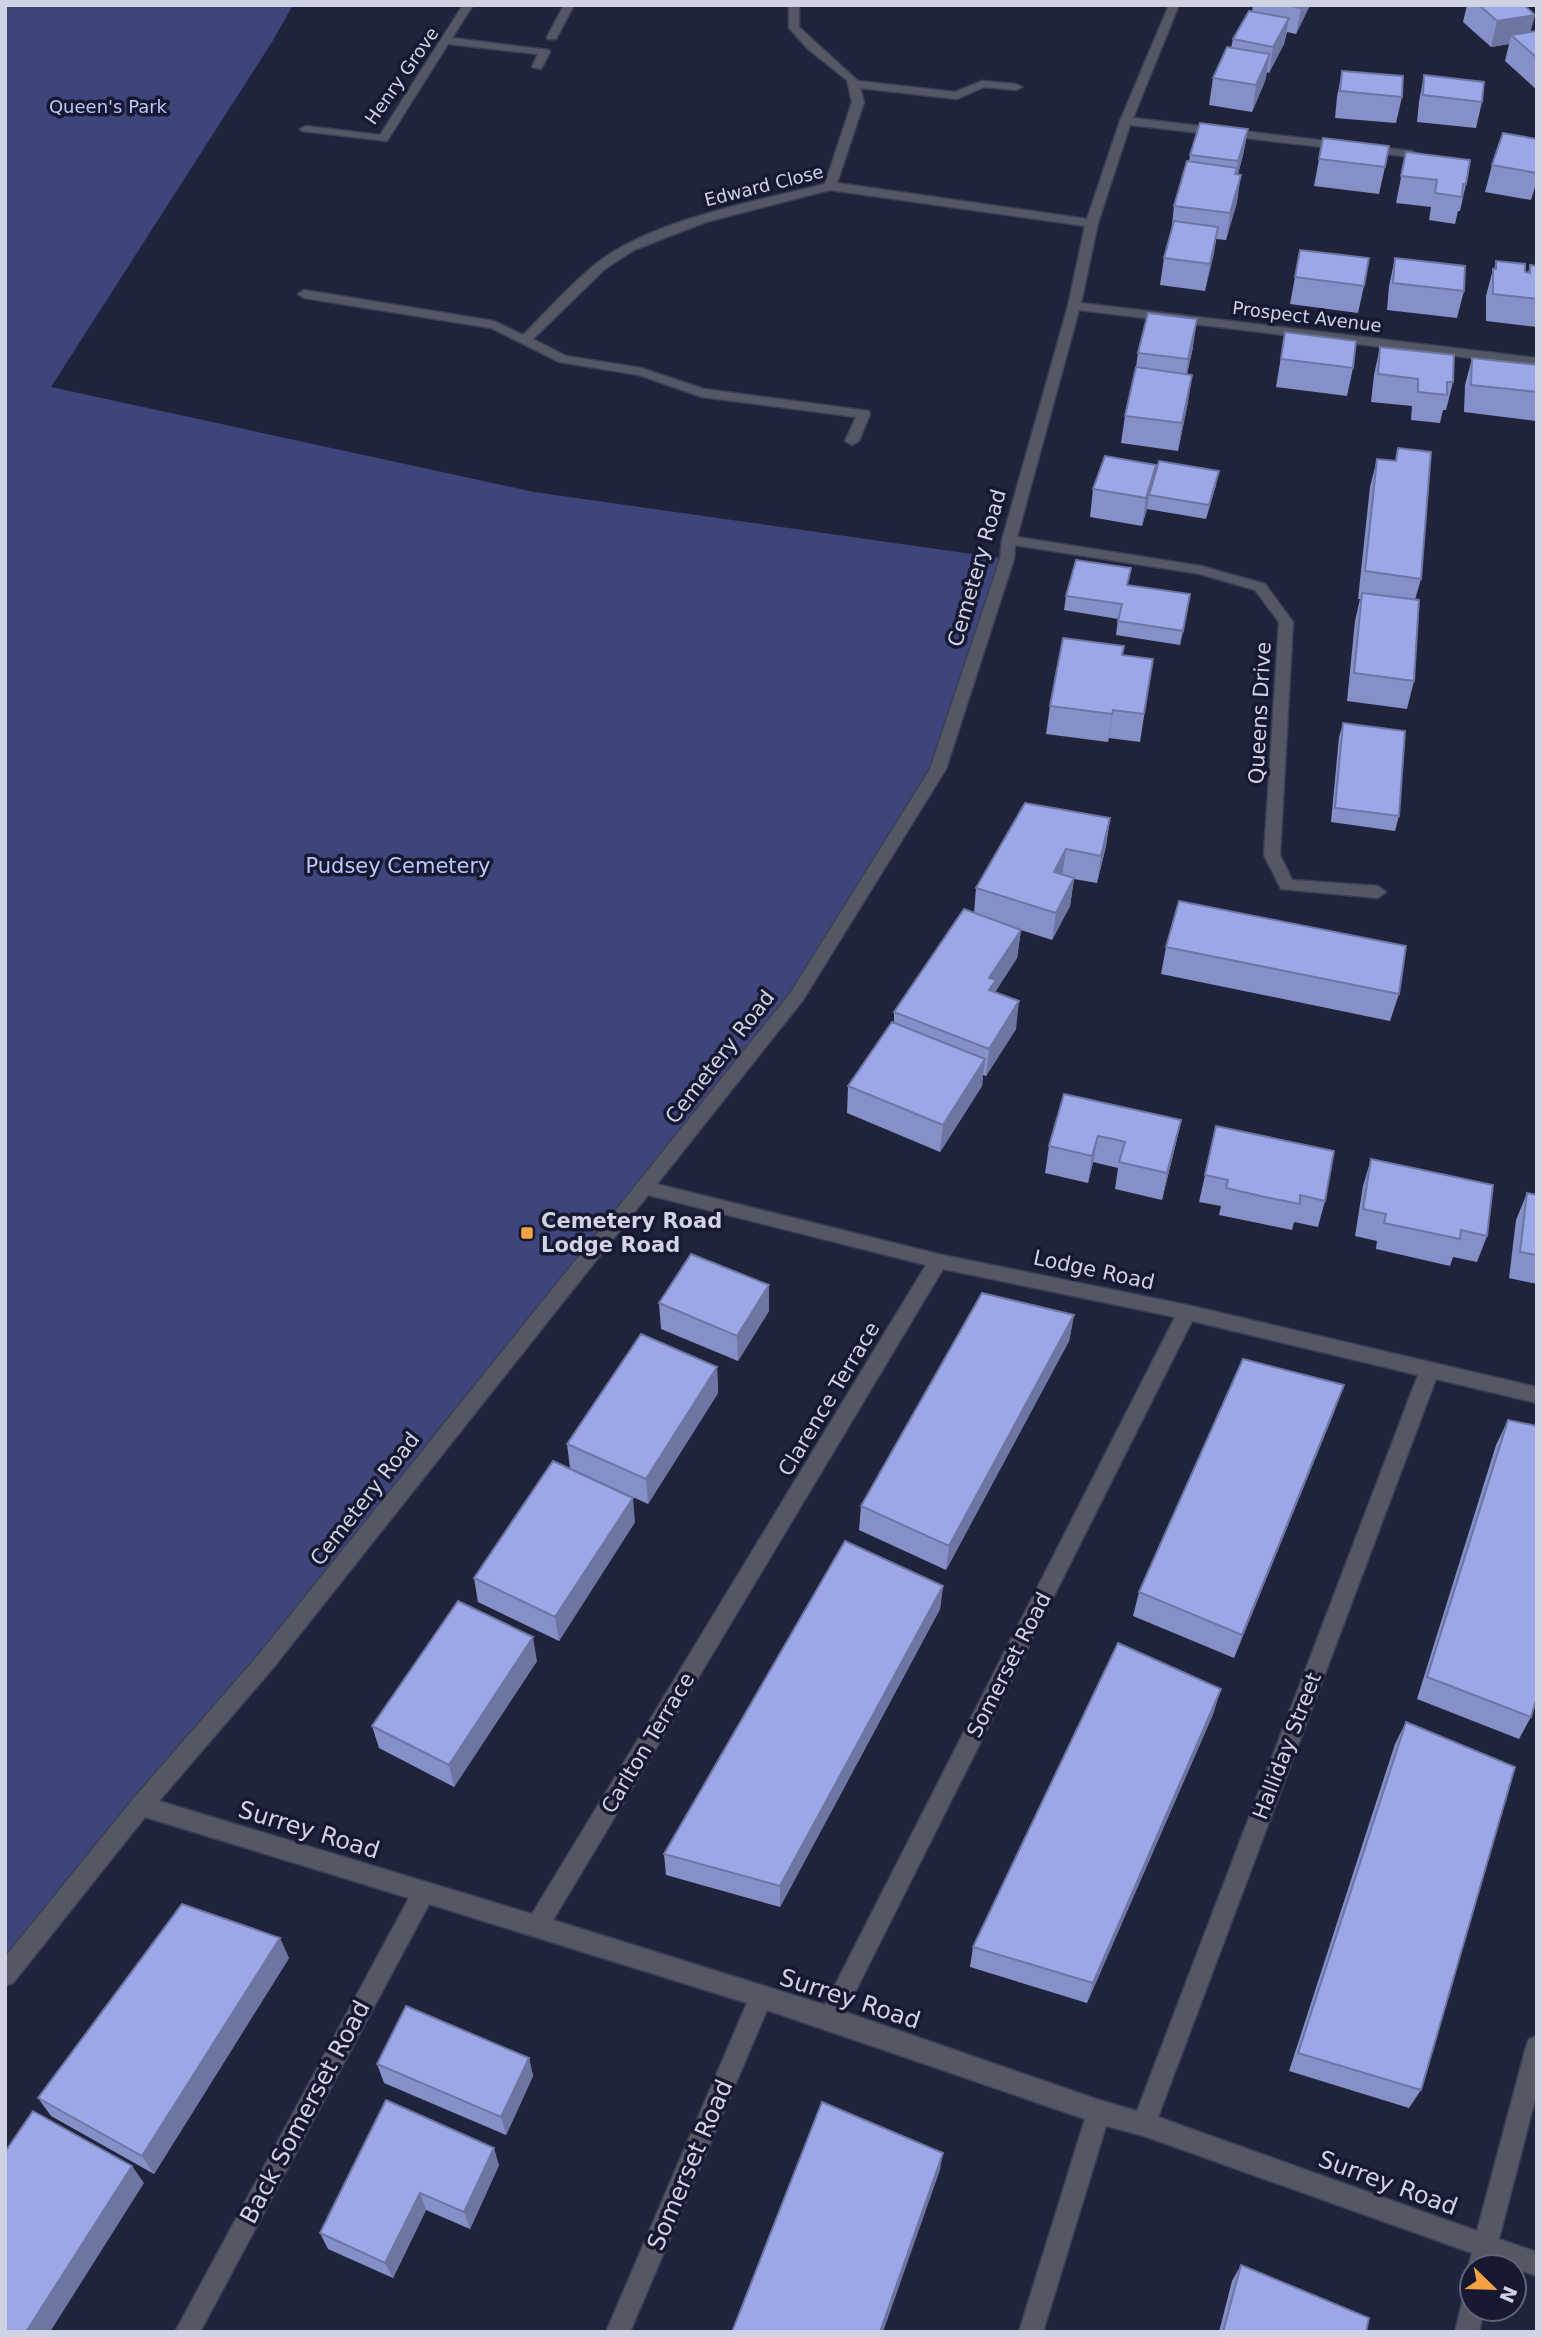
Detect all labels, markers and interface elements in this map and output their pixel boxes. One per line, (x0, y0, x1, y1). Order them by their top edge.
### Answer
street label: Henry Grove (360, 23, 443, 128)
park label: Queen's Park (49, 96, 168, 117)
street label: Edward Close (702, 161, 826, 210)
street label: Prospect Avenue (1231, 297, 1383, 336)
street label: Cemetery Road (943, 487, 1011, 649)
street label: Queens Drive (1244, 641, 1276, 785)
park label: Pudsey Cemetery (305, 854, 491, 878)
street label: Cemetery Road (661, 986, 779, 1128)
place label: Cemetery Road Lodge Road (541, 1209, 722, 1257)
marker: Cemetery Road Lodge Road (519, 1225, 535, 1241)
street label: Lodge Road (1031, 1245, 1157, 1295)
street label: Clarence Terrace (774, 1318, 884, 1480)
street label: Cemetery Road (306, 1428, 424, 1570)
street label: Somerset Road (962, 1588, 1056, 1742)
street label: Carlton Terrace (597, 1668, 699, 1818)
street label: Halliday Street (1248, 1669, 1326, 1823)
street label: Surrey Road (235, 1795, 383, 1865)
street label: Surrey Road (776, 1963, 924, 2035)
street label: Back Somerset Road (234, 1996, 376, 2228)
street label: Somerset Road (641, 2076, 739, 2254)
street label: Surrey Road (1315, 2145, 1461, 2221)
north arrow (1458, 2253, 1528, 2323)
text: N (1495, 2283, 1522, 2306)

